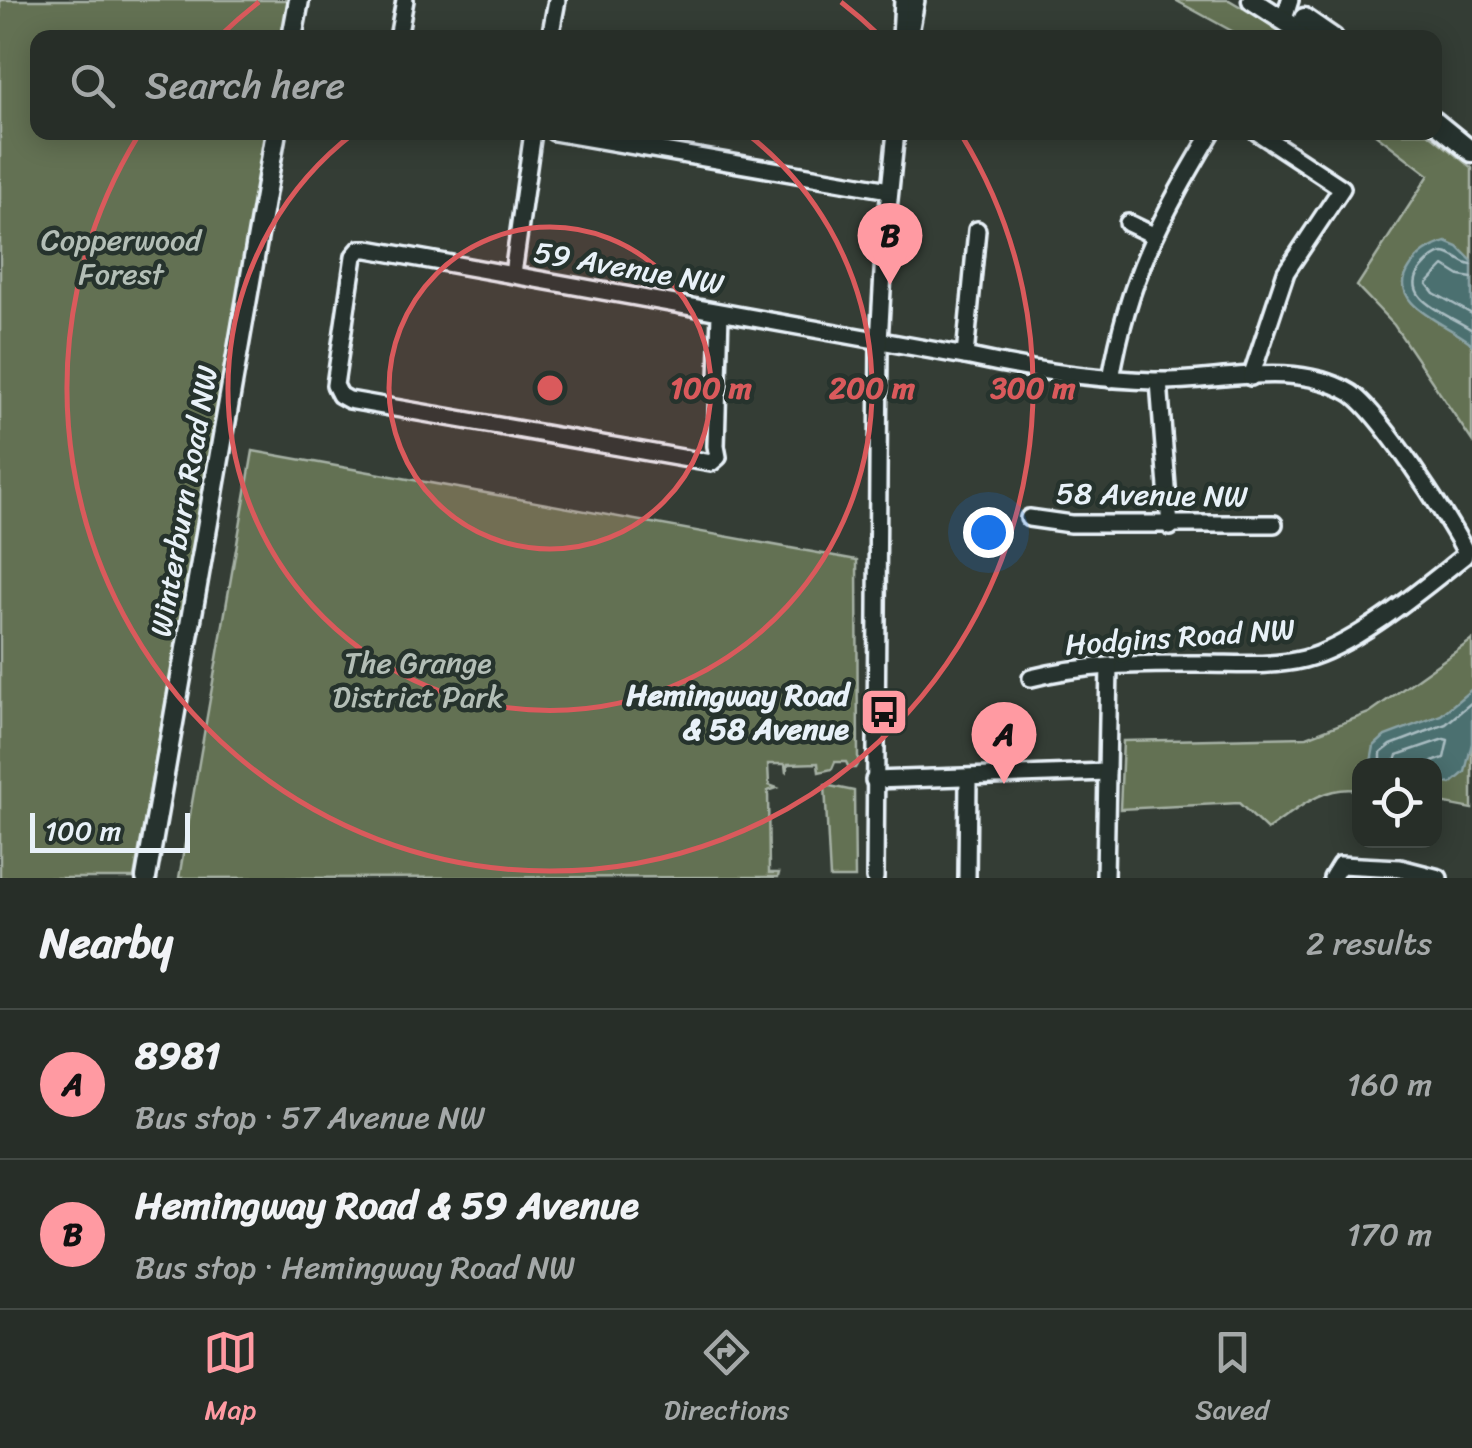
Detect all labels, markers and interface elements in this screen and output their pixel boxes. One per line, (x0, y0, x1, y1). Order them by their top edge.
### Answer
search box (30, 30, 1442, 140)
text: Search here (145, 52, 345, 119)
icon: search (65, 58, 120, 113)
pin: B (858, 202, 922, 285)
park label: Copperwood Forest (41, 213, 203, 301)
street label: 59 Avenue NW (530, 225, 729, 311)
street label: Winterburn Road NW (134, 361, 234, 641)
text: 100 m (670, 361, 752, 415)
text: 200 m (829, 361, 915, 415)
text: 300 m (989, 361, 1076, 415)
centre of rings (532, 370, 568, 406)
street label: 58 Avenue NW (1055, 466, 1249, 524)
your location (963, 507, 1014, 558)
street label: Hodgins Road NW (1063, 602, 1297, 672)
park label: The Grange District Park (332, 636, 505, 724)
place label: Hemingway Road & 58 Avenue (626, 668, 851, 756)
bus stop icon: Hemingway Road & 58 Avenue (858, 686, 910, 738)
pin: A (972, 702, 1036, 784)
map controls (1352, 758, 1442, 848)
button: locate (1352, 758, 1442, 848)
text: 100 m (45, 806, 121, 855)
scale bar (30, 808, 190, 853)
text: Nearby (40, 906, 173, 980)
text: 2 results (1306, 915, 1432, 972)
text: 8981 (135, 1022, 220, 1089)
text: A (62, 1056, 83, 1113)
text: 160 m (1347, 1056, 1432, 1113)
text: Bus stop · 57 Avenue NW (135, 1089, 485, 1146)
text: Hemingway Road & 59 Avenue (135, 1172, 639, 1239)
text: B (62, 1206, 83, 1263)
text: 170 m (1347, 1206, 1432, 1263)
text: Bus stop · Hemingway Road NW (135, 1239, 575, 1296)
tab: Map (203, 1325, 258, 1434)
tab: Directions (664, 1325, 789, 1434)
tab: Saved (1195, 1325, 1269, 1434)

